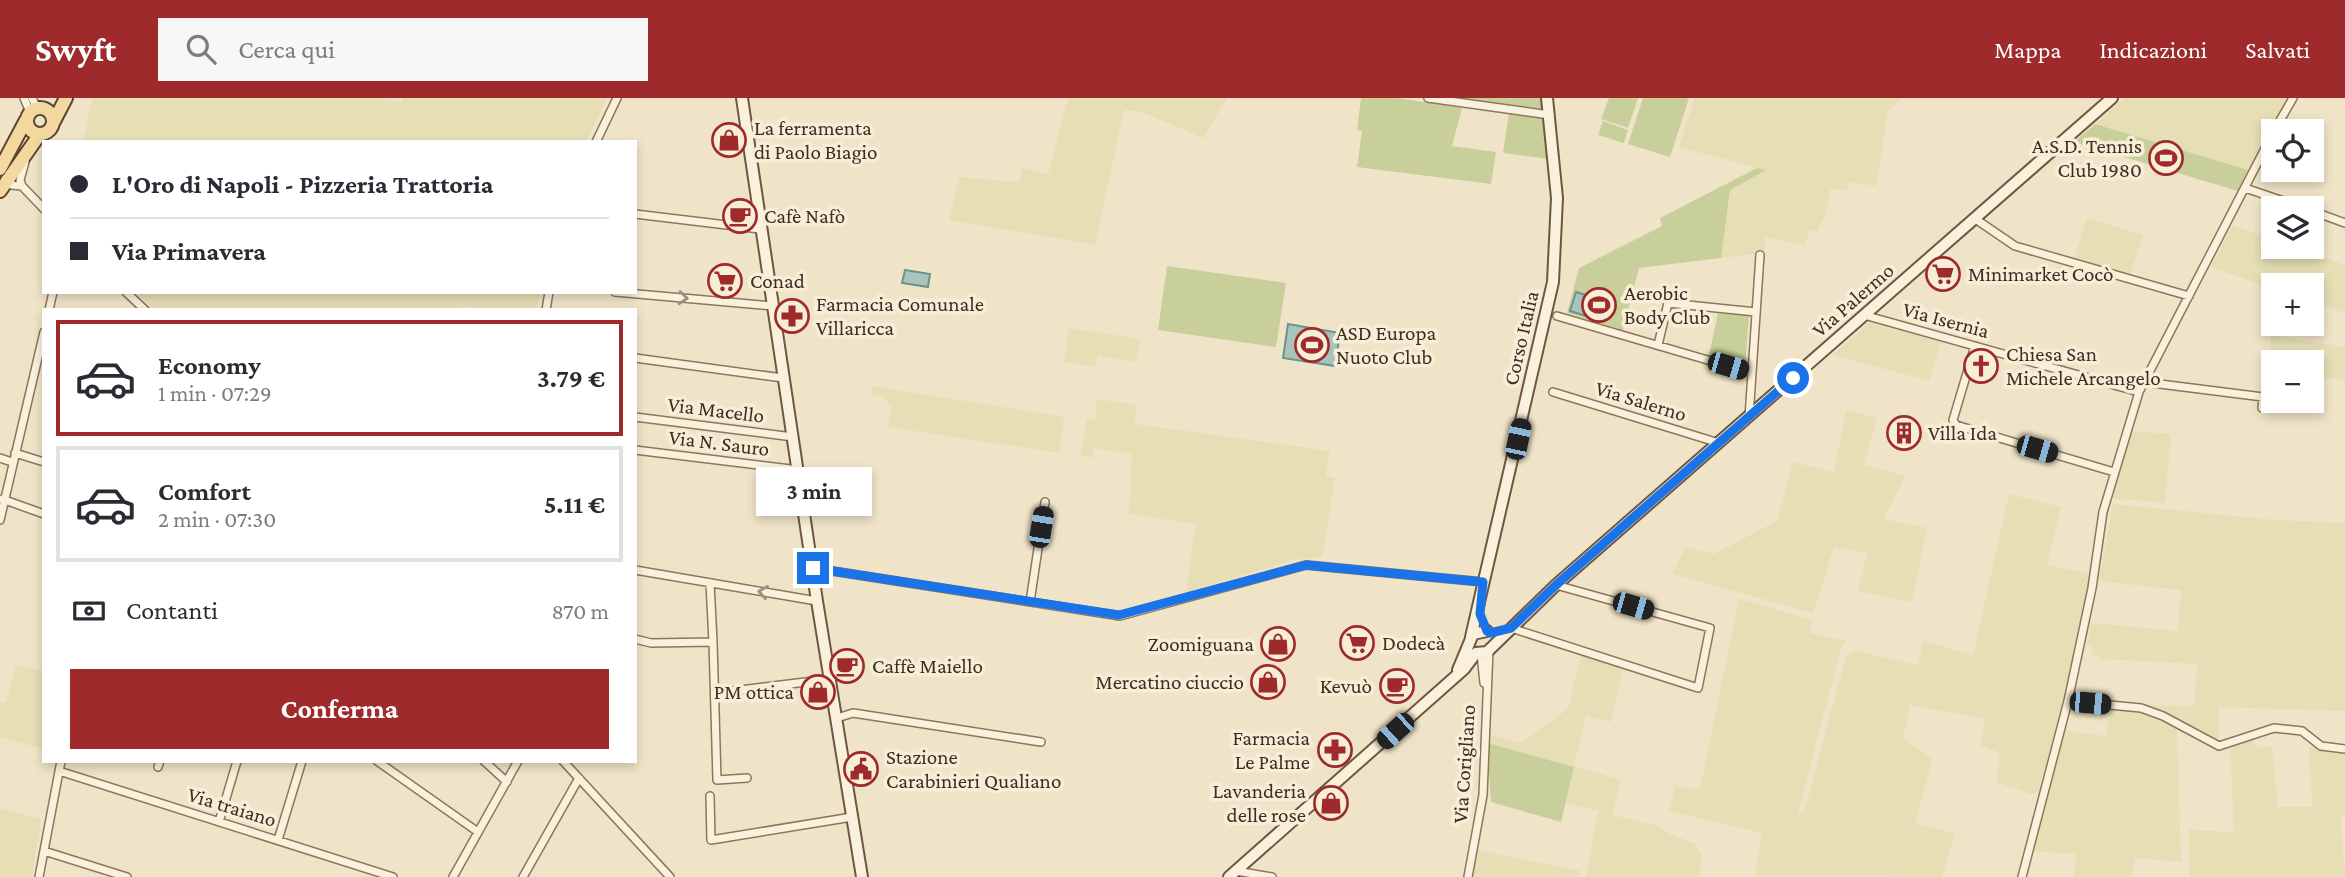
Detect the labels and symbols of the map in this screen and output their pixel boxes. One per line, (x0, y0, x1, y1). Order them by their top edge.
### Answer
place label: La ferramenta di Paolo Biagio (754, 116, 878, 164)
shop icon: La ferramenta di Paolo Biagio (710, 121, 748, 159)
place label: A.S.D. Tennis Club 1980 (2032, 134, 2142, 182)
sports icon: A.S.D. Tennis Club 1980 (2147, 139, 2185, 177)
cafe icon: Cafè Nafò (721, 197, 759, 235)
place label: Cafè Nafò (764, 204, 845, 228)
supermarket icon: Minimarket Cocò (1924, 255, 1962, 293)
street label: Via Palermo (1807, 258, 1899, 342)
supermarket icon: Conad (706, 262, 744, 300)
place label: Minimarket Cocò (1968, 262, 2113, 286)
place label: Conad (750, 269, 805, 293)
place label: Aerobic Body Club (1624, 281, 1710, 329)
sports icon: Aerobic Body Club (1580, 286, 1618, 324)
street label: Corso Italia (1498, 288, 1544, 388)
one-way arrow (678, 290, 689, 305)
place label: Farmacia Comunale Villaricca (816, 292, 984, 340)
pharmacy icon: Farmacia Comunale Villaricca (773, 297, 811, 335)
street label: Via Isernia (1900, 297, 1992, 343)
place label: ASD Europa Nuoto Club (1336, 321, 1436, 369)
sports icon: ASD Europa Nuoto Club (1293, 326, 1331, 364)
place label: Chiesa San Michele Arcangelo (2006, 342, 2161, 390)
church icon: Chiesa San Michele Arcangelo (1962, 347, 2000, 385)
car (1705, 350, 1752, 382)
route start (1777, 362, 1809, 394)
street label: Via Salerno (1592, 376, 1690, 426)
street label: Via Macello (666, 392, 766, 428)
building icon: Villa Ida (1885, 414, 1923, 452)
car (1504, 416, 1533, 462)
place label: Villa Ida (1928, 421, 1997, 445)
street label: Via N. Sauro (667, 425, 771, 461)
car (2014, 433, 2061, 465)
callout: 3 min (755, 466, 871, 516)
car (1028, 505, 1055, 549)
route end (797, 552, 829, 584)
one-way arrow (758, 585, 769, 600)
car (1610, 590, 1657, 622)
supermarket icon: Dodecà (1338, 624, 1376, 662)
shop icon: Zoomiguana (1259, 625, 1297, 663)
place label: Dodecà (1382, 631, 1445, 655)
place label: Zoomiguana (1148, 632, 1254, 656)
cafe icon: Caffè Maiello (828, 647, 866, 685)
place label: Caffè Maiello (872, 654, 983, 678)
shop icon: Mercatino ciuccio (1249, 663, 1287, 701)
cafe icon: Kevuò (1378, 667, 1416, 705)
place label: Mercatino ciuccio (1095, 670, 1244, 694)
shop icon: PM ottica (799, 673, 837, 711)
place label: Kevuò (1320, 674, 1372, 698)
place label: PM ottica (714, 680, 794, 704)
car (2069, 691, 2112, 715)
street label: Via Corigliano (1448, 704, 1480, 824)
car (1373, 709, 1418, 753)
place label: Farmacia Le Palme (1232, 726, 1310, 774)
pharmacy icon: Farmacia Le Palme (1316, 731, 1354, 769)
place label: Stazione Carabinieri Qualiano (886, 745, 1061, 793)
public building icon: Stazione Carabinieri Qualiano (842, 750, 880, 788)
place label: Lavanderia delle rose (1212, 779, 1306, 827)
street label: Via traiano (185, 782, 279, 832)
shop icon: Lavanderia delle rose (1312, 784, 1350, 822)

